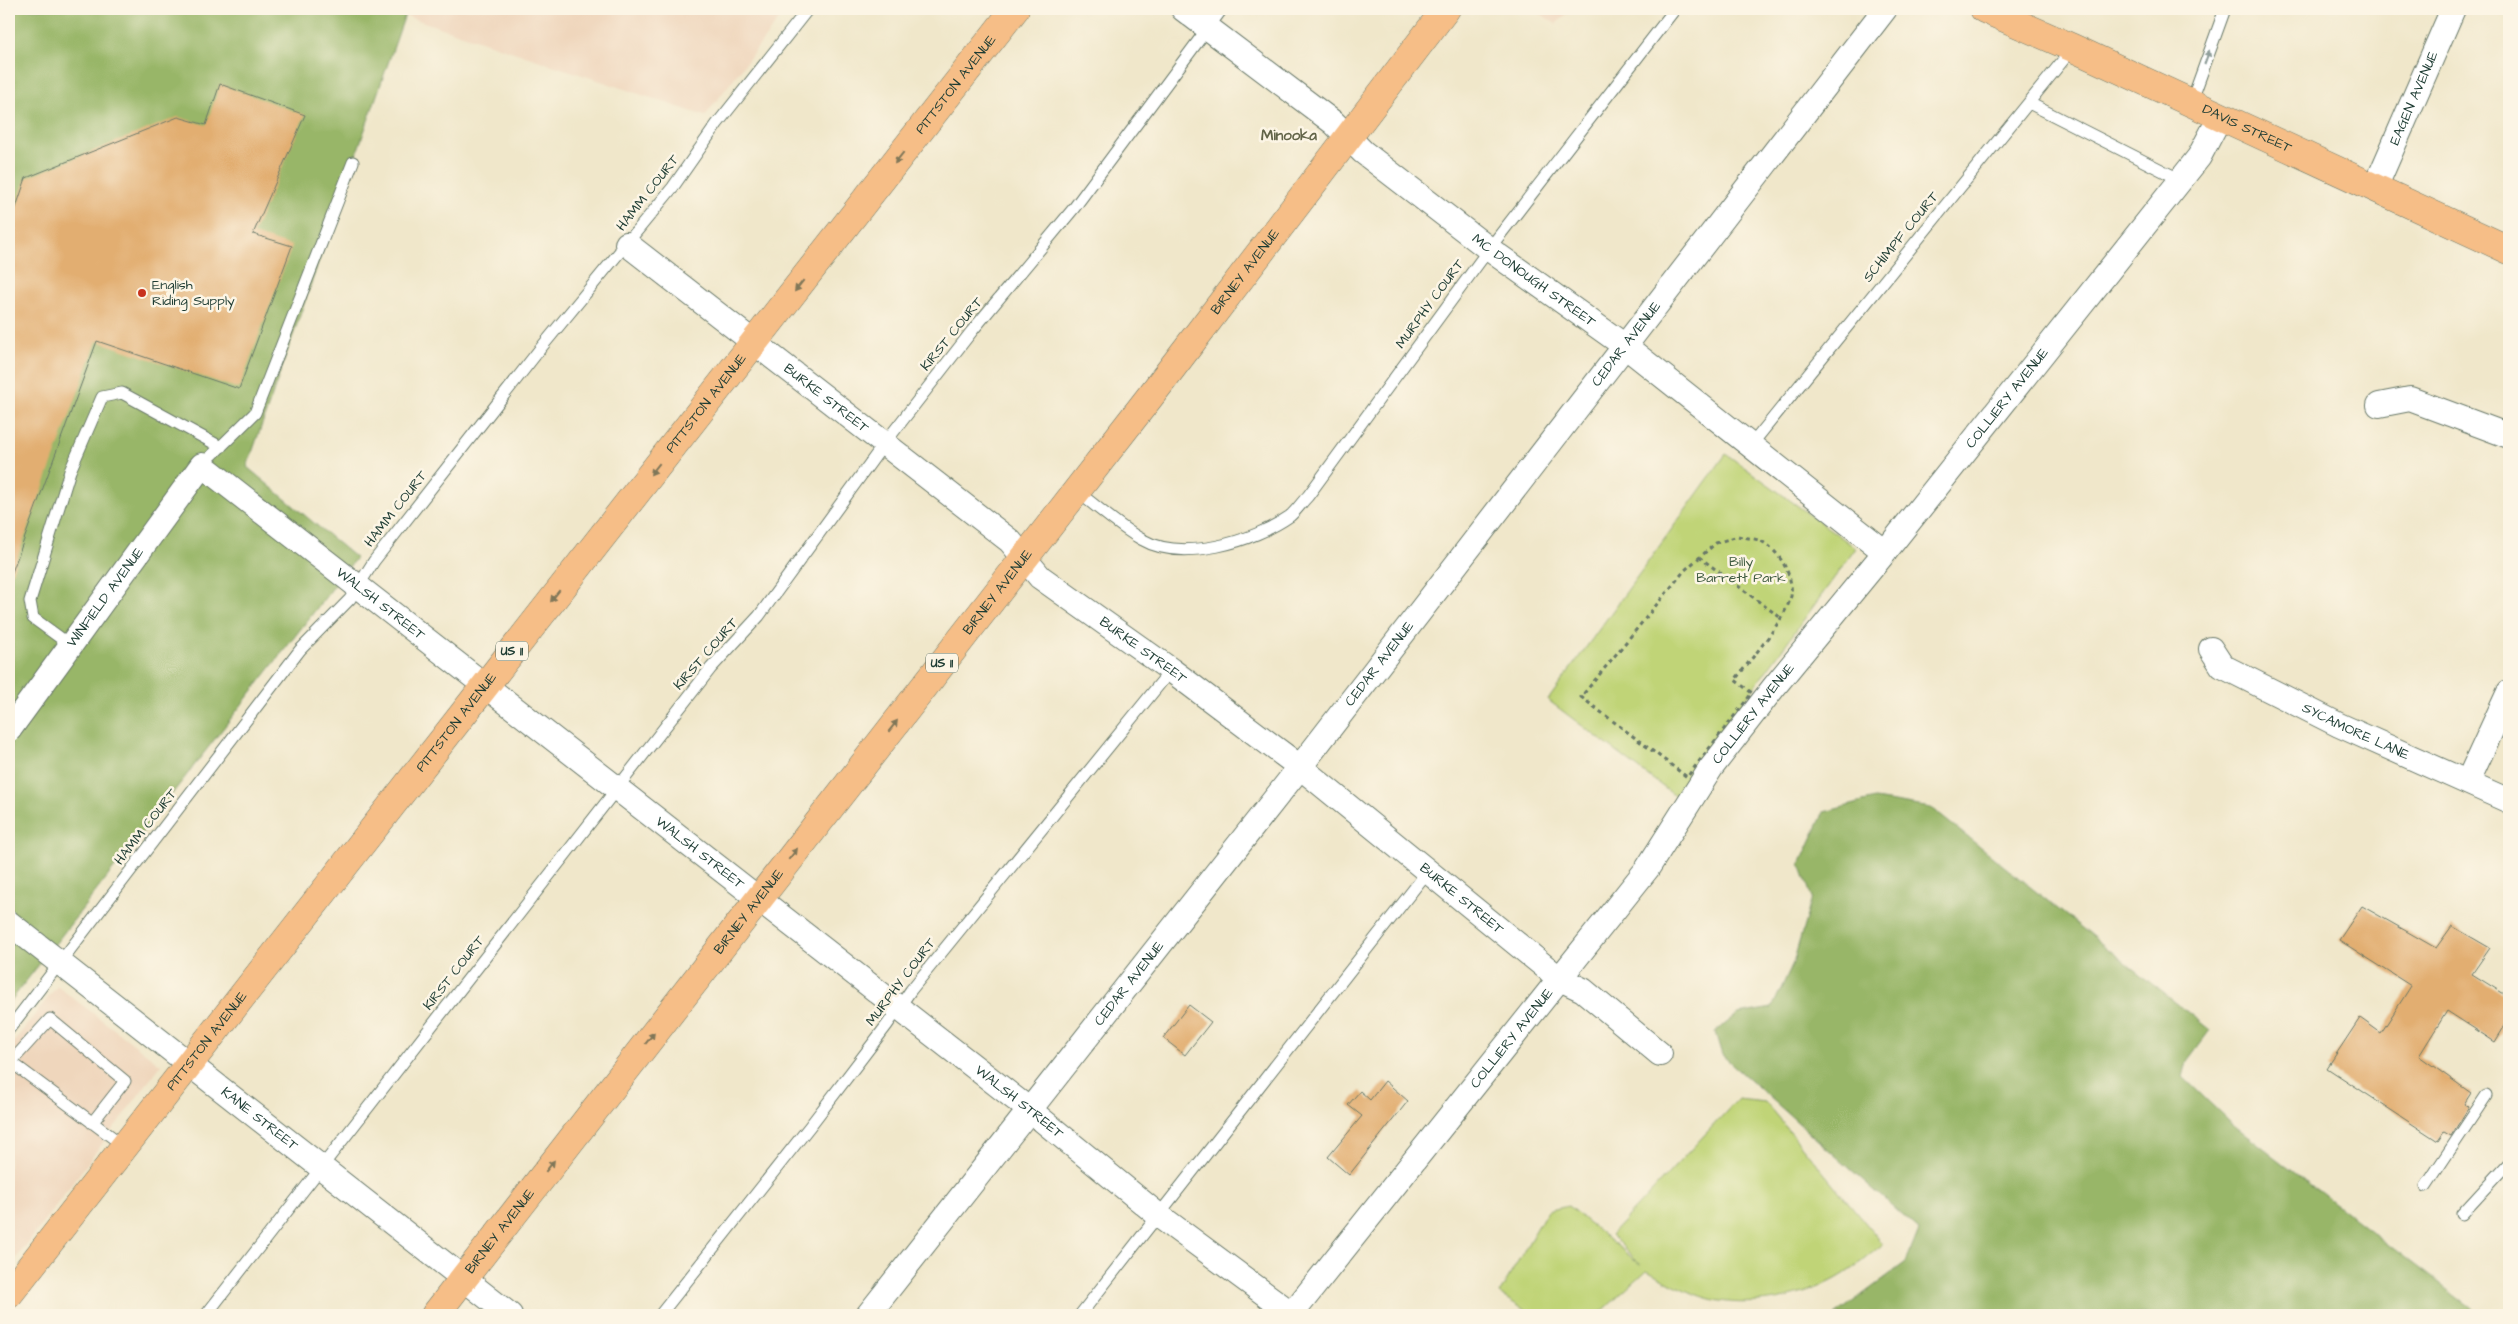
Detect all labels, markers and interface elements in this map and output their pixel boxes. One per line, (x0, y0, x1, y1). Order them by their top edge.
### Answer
street label: PITTSTON AVENUE (911, 30, 1001, 138)
street label: EAGEN AVENUE (2385, 47, 2444, 148)
one-way arrow (2203, 49, 2211, 64)
street label: DAVIS STREET (2199, 99, 2295, 158)
district label: Minooka (1261, 125, 1317, 146)
street label: HAMM COURT (612, 150, 684, 235)
one-way arrow (893, 151, 904, 164)
street label: SCHIMPF COURT (1858, 187, 1944, 286)
street label: BIRNEY AVENUE (1206, 224, 1285, 319)
street label: MC DONOUGH STREET (1467, 229, 1600, 332)
street label: MURPHY COURT (1391, 255, 1469, 353)
place label: English Riding Supply (152, 275, 235, 311)
one-way arrow (793, 279, 804, 292)
marker: English Riding Supply (136, 287, 148, 299)
street label: KIRST COURT (916, 293, 988, 375)
street label: CEDAR AVENUE (1587, 297, 1666, 391)
street label: COLLIERY AVENUE (1961, 343, 2054, 453)
street label: PITTSTON AVENUE (661, 349, 752, 457)
street label: BURKE STREET (779, 359, 873, 438)
one-way arrow (650, 462, 661, 475)
street label: HAMM COURT (360, 466, 432, 551)
street label: WINFIELD AVENUE (62, 543, 149, 652)
street label: BIRNEY AVENUE (958, 545, 1038, 639)
park label: Billy Barrett Park (1696, 552, 1786, 588)
street label: WALSH STREET (332, 563, 429, 645)
one-way arrow (550, 590, 561, 603)
street label: BURKE STREET (1095, 612, 1191, 689)
street label: KIRST COURT (669, 613, 743, 694)
street label: CEDAR AVENUE (1340, 617, 1419, 711)
road number: US 11 (496, 641, 528, 660)
road number: US 11 (926, 654, 958, 672)
street label: COLLIERY AVENUE (1708, 659, 1800, 768)
street label: PITTSTON AVENUE (411, 668, 502, 776)
street label: SYCAMORE LANE (2299, 698, 2413, 765)
one-way arrow (887, 720, 898, 733)
street label: HAMM COURT (110, 784, 182, 869)
street label: WALSH STREET (651, 812, 749, 894)
one-way arrow (788, 847, 798, 861)
street label: BURKE STREET (1415, 858, 1508, 939)
street label: BIRNEY AVENUE (709, 864, 789, 959)
street label: KIRST COURT (418, 931, 490, 1015)
street label: MURPHY COURT (861, 934, 941, 1030)
street label: CEDAR AVENUE (1090, 936, 1169, 1030)
street label: COLLIERY AVENUE (1466, 983, 1559, 1093)
street label: PITTSTON AVENUE (162, 987, 252, 1095)
one-way arrow (645, 1031, 655, 1045)
street label: WALSH STREET (971, 1061, 1068, 1144)
street label: KANE STREET (217, 1082, 303, 1156)
one-way arrow (545, 1159, 555, 1173)
street label: BIRNEY AVENUE (461, 1184, 540, 1278)

